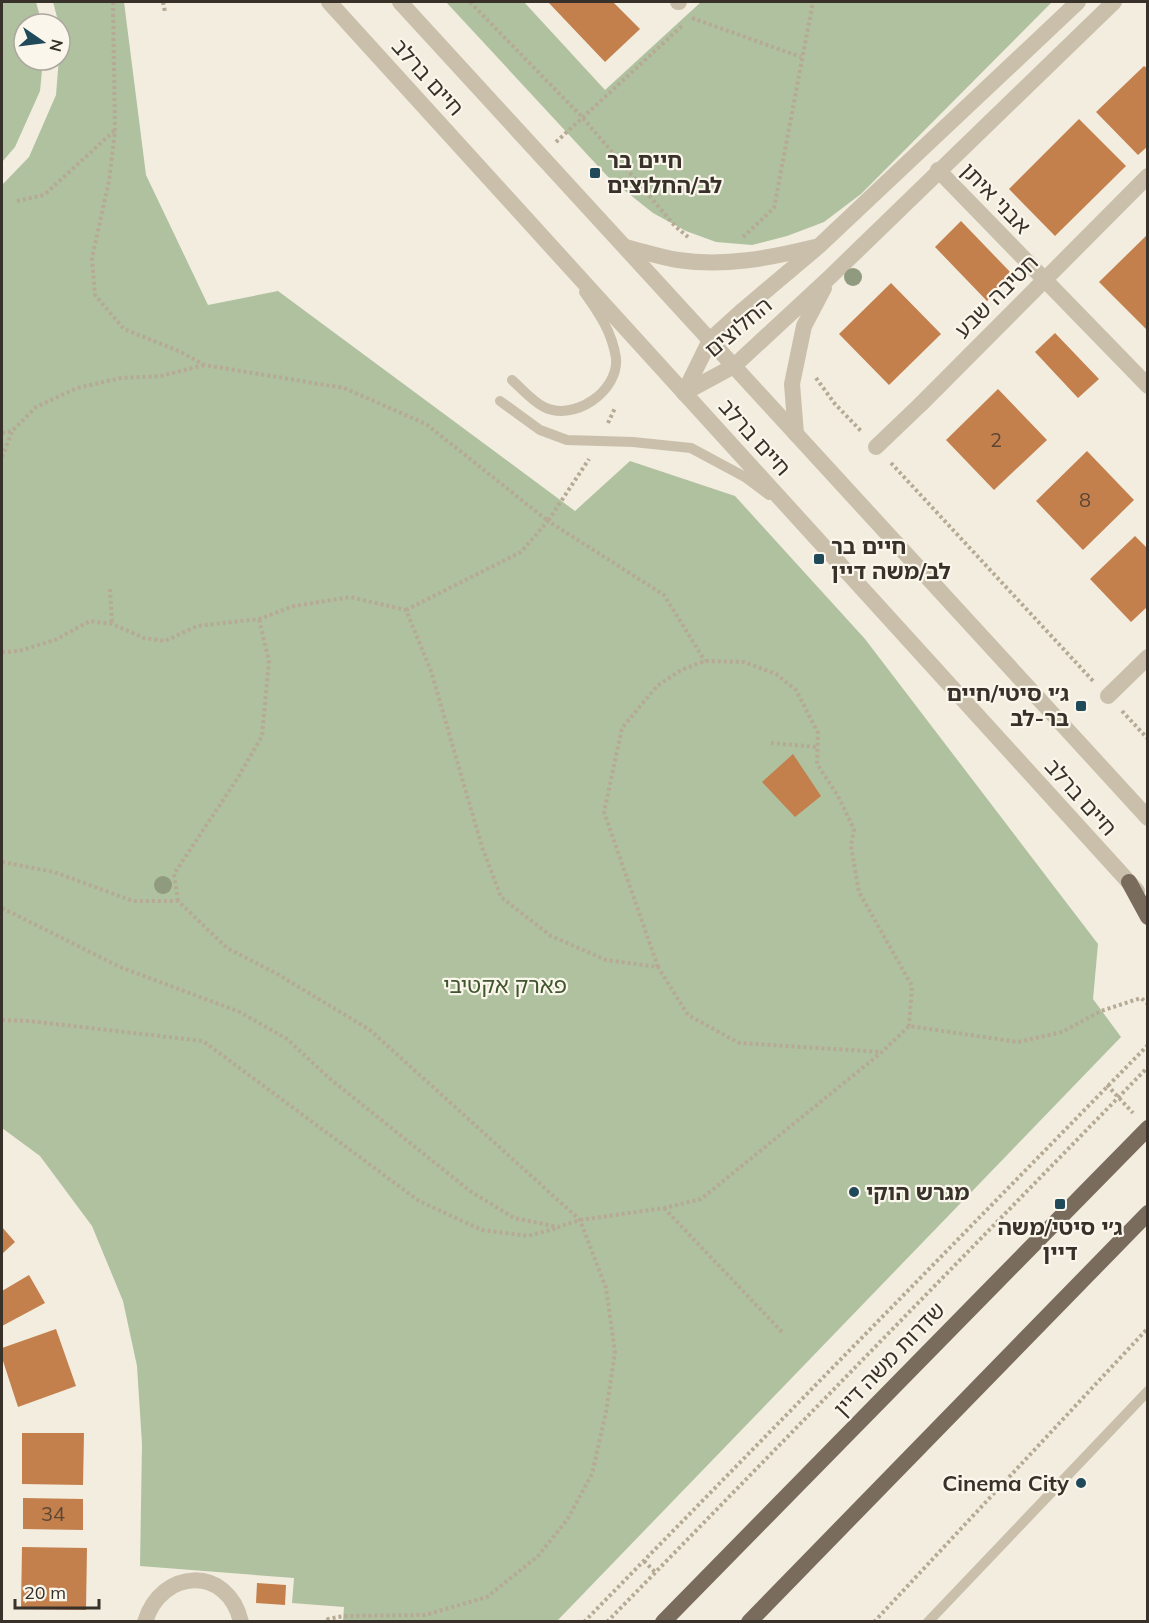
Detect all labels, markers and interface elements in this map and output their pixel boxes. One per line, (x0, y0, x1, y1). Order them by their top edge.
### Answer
north arrow (12, 12, 72, 72)
street label: חיים ברלב (386, 33, 470, 121)
text: N (45, 37, 68, 54)
place label: חיים בר לב/החלוצים (607, 146, 722, 199)
street label: אבני איתן (955, 156, 1037, 240)
marker: חיים בר לב/החלוצים (588, 166, 602, 180)
street label: חטיבה שבע (948, 248, 1044, 344)
street label: החלוצים (699, 291, 777, 363)
street label: חיים ברלב (713, 393, 797, 481)
house number: 2 (990, 427, 1002, 452)
house number: 8 (1079, 487, 1091, 512)
place label: חיים בר לב/משה דיין (831, 532, 951, 585)
marker: חיים בר לב/משה דיין (812, 552, 826, 566)
place label: ג׳י סיטי/חיים בר-לב (946, 679, 1069, 732)
marker: ג׳י סיטי/חיים בר-לב (1074, 699, 1088, 713)
street label: חיים ברלב (1039, 753, 1123, 841)
park label: פארק אקטיבי (443, 971, 567, 999)
place label: מגרש הוקי (866, 1178, 969, 1206)
marker: מגרש הוקי (847, 1185, 861, 1199)
marker: ג׳י סיטי/משה דיין (1053, 1197, 1067, 1211)
place label: ג׳י סיטי/משה דיין (997, 1213, 1123, 1266)
street label: שדרות משה דיין (827, 1296, 951, 1422)
place label: Cinema City (942, 1469, 1069, 1497)
marker: Cinema City (1074, 1476, 1088, 1490)
house number: 34 (41, 1501, 65, 1526)
scale bar (15, 1572, 99, 1610)
text: 20 m (24, 1581, 66, 1604)

